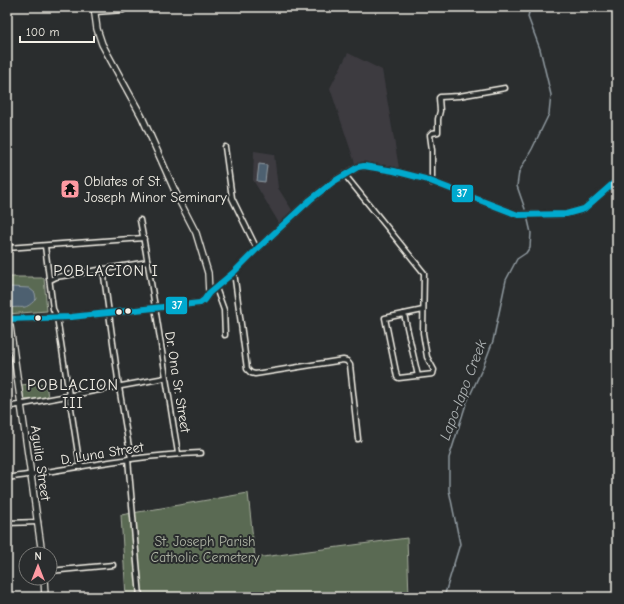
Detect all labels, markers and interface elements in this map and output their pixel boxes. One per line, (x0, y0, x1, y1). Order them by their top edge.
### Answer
scale bar (20, 18, 94, 44)
text: 100 m (26, 25, 59, 39)
place label: Oblates of St. Joseph Minor Seminary (84, 173, 227, 206)
temple icon: Oblates of St. Joseph Minor Seminary (59, 178, 81, 200)
line badge: 37 (451, 184, 474, 203)
text: 37 (457, 187, 467, 200)
district label: POBLACION I (53, 262, 159, 280)
line badge: 37 (165, 296, 188, 315)
text: 37 (172, 299, 182, 312)
unlabelled marker (123, 306, 133, 316)
unlabelled marker (114, 307, 124, 317)
unlabelled marker (33, 313, 43, 323)
street label: Dr. Ona Sr. Street (161, 330, 194, 435)
water label: Lapo-lapo Creek (436, 337, 491, 443)
district label: POBLACION III (27, 376, 119, 412)
street label: Aguila Street (27, 424, 54, 503)
street label: D. Luna Street (59, 438, 146, 468)
park label: St. Joseph Parish Catholic Cemetery (150, 533, 260, 566)
north arrow (18, 546, 58, 586)
text: N (34, 550, 42, 563)

